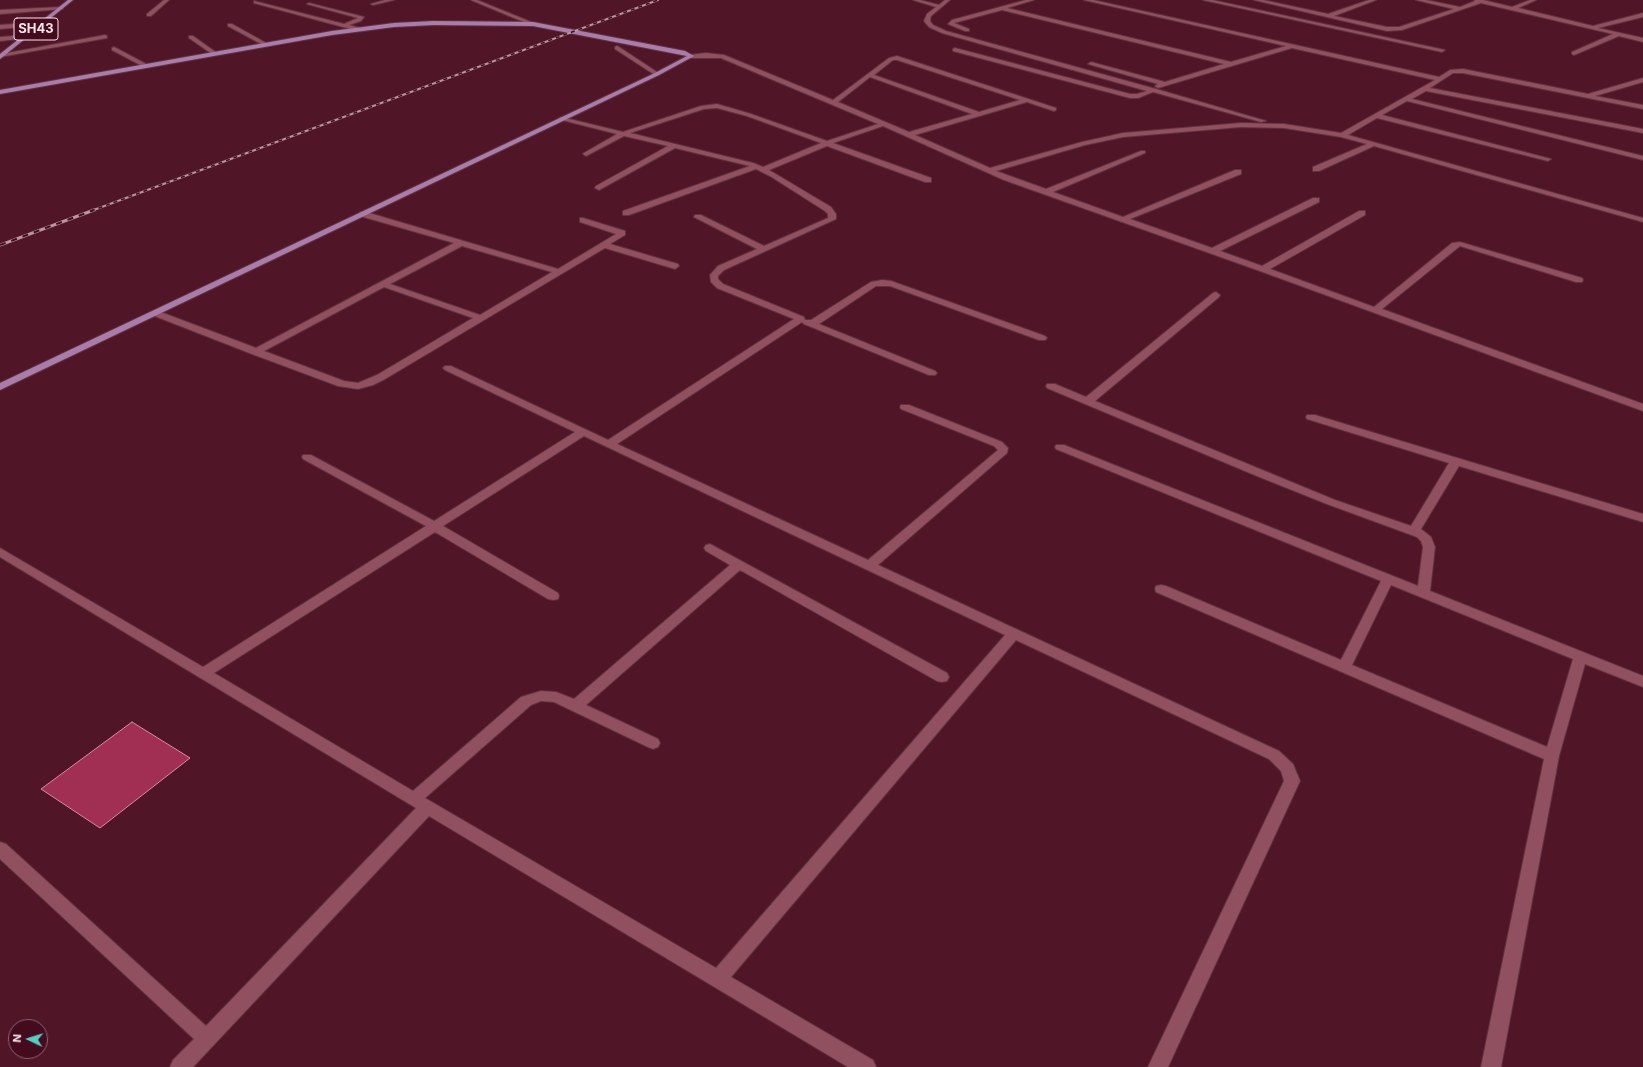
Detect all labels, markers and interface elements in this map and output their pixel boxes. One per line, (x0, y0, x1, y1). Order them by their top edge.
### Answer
road number: SH43 (14, 18, 58, 40)
north arrow (8, 1019, 48, 1059)
text: N (10, 1034, 24, 1043)

